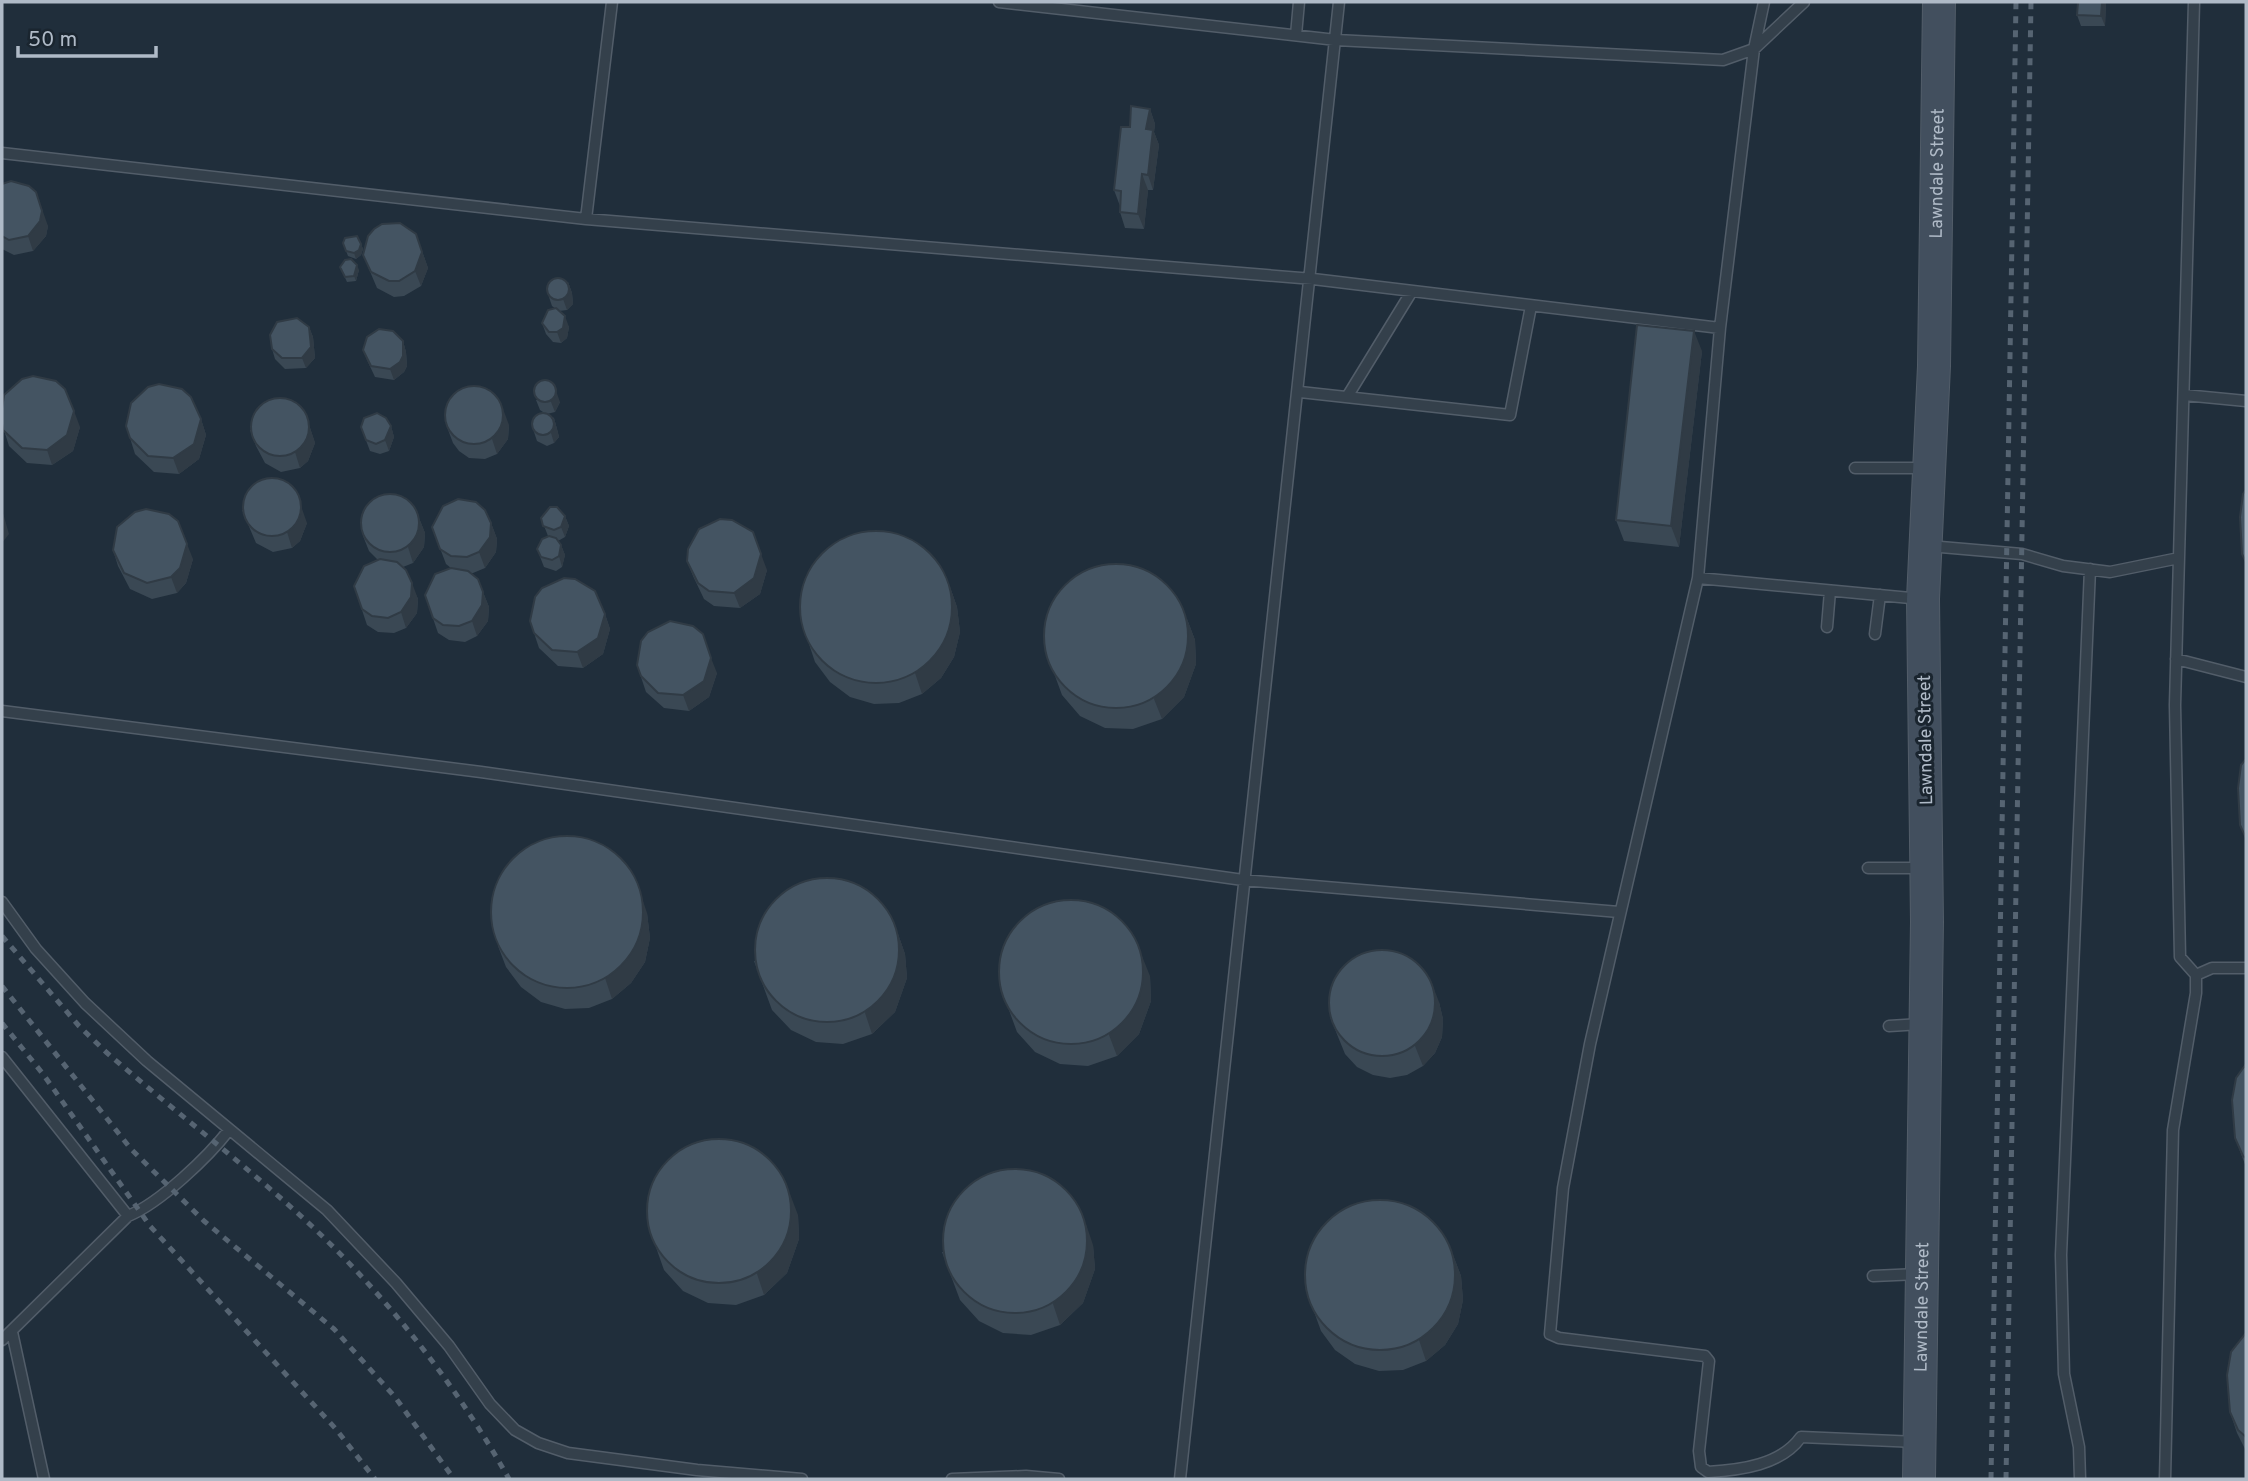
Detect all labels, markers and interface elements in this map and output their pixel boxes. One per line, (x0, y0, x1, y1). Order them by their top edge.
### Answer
scale bar (18, 14, 156, 58)
text: 50 m (28, 27, 77, 54)
street label: Lawndale Street (1926, 108, 1951, 239)
street label: Lawndale Street (1914, 675, 1939, 805)
street label: Lawndale Street (1911, 1242, 1935, 1372)

